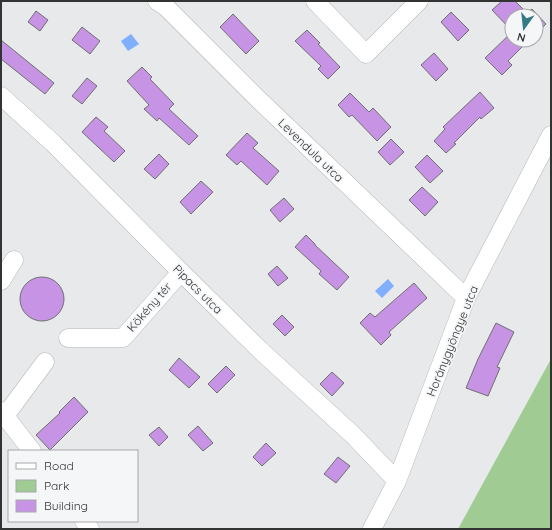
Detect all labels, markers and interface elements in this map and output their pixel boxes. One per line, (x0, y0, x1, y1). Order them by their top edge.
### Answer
north arrow (504, 8, 544, 48)
text: N (516, 30, 527, 45)
street label: Levendula utca (275, 115, 347, 185)
street label: Pipacs utca (170, 261, 226, 317)
street label: Kökény tér (123, 279, 175, 335)
street label: Horánygyöngye utca (423, 283, 481, 399)
legend (8, 450, 138, 522)
text: Road (44, 458, 74, 473)
text: Park (44, 478, 69, 493)
text: Building (44, 498, 88, 513)

